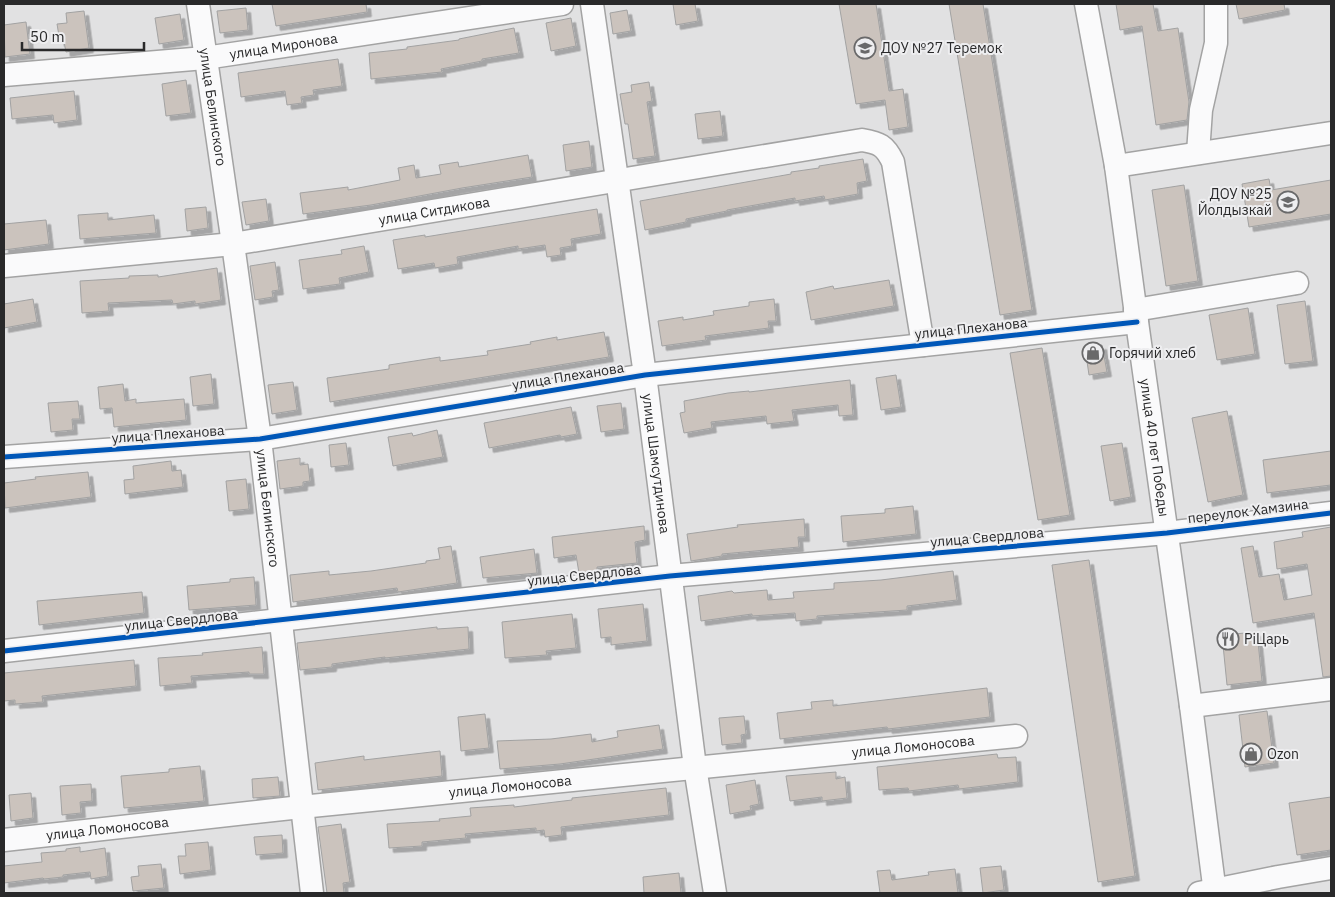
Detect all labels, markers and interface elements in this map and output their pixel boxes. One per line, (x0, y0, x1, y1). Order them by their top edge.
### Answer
scale bar (22, 20, 145, 52)
text: 50 m (30, 27, 65, 46)
street label: улица Миронова (228, 29, 339, 63)
school or university icon: ДОУ №27 Теремок (853, 36, 877, 60)
place label: ДОУ №27 Теремок (881, 39, 1003, 57)
street label: улица Белинского (196, 47, 231, 167)
place label: ДОУ №25 Йолдызкай (1198, 185, 1272, 219)
school or university icon: ДОУ №25 Йолдызкай (1276, 190, 1300, 214)
street label: улица Ситдикова (377, 193, 492, 229)
street label: улица Плеханова (914, 313, 1029, 343)
shop icon: Горячий хлеб (1081, 341, 1105, 365)
place label: Горячий хлеб (1109, 344, 1196, 362)
street label: улица Плеханова (511, 358, 626, 394)
street label: улица 40 лет Победы (1136, 377, 1173, 518)
street label: улица Шамсутдинова (638, 392, 674, 535)
street label: улица Плеханова (111, 421, 226, 447)
street label: улица Белинского (252, 448, 284, 569)
street label: переулок Хамзина (1187, 495, 1310, 527)
street label: улица Свердлова (930, 523, 1045, 551)
street label: улица Свердлова (526, 560, 642, 590)
street label: улица Свердлова (123, 605, 239, 635)
restaurant icon: PiЦарь (1216, 627, 1240, 651)
place label: PiЦарь (1244, 630, 1289, 648)
street label: улица Ломоносова (851, 731, 976, 761)
shop icon: Ozon (1239, 742, 1263, 766)
place label: Ozon (1267, 745, 1299, 763)
street label: улица Ломоносова (448, 771, 573, 801)
street label: улица Ломоносова (45, 813, 170, 844)

